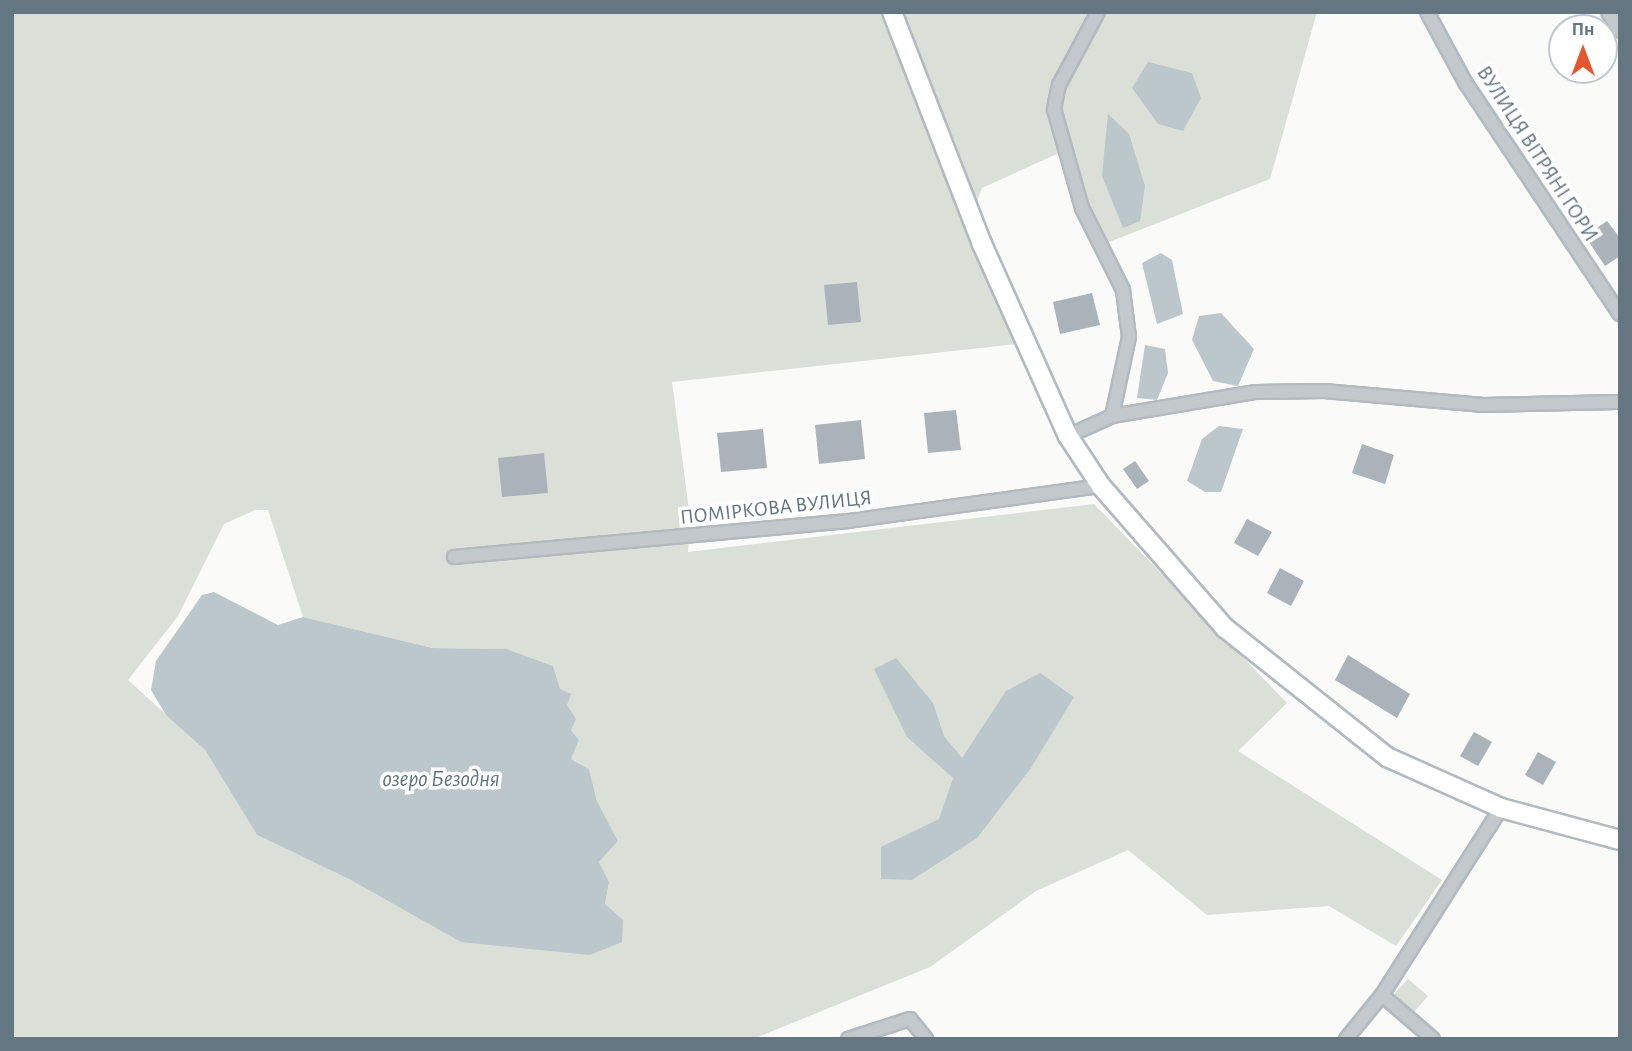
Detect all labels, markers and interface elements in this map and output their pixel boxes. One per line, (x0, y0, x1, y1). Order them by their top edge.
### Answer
north arrow (1548, 14, 1618, 84)
text: Пн (1571, 20, 1595, 39)
street label: ВУЛИЦЯ ВІТРЯНІ ГОРИ (1471, 61, 1603, 247)
street label: ПОМІРКОВА ВУЛИЦЯ (679, 485, 873, 531)
water label: озеро Безодня (382, 766, 500, 794)

